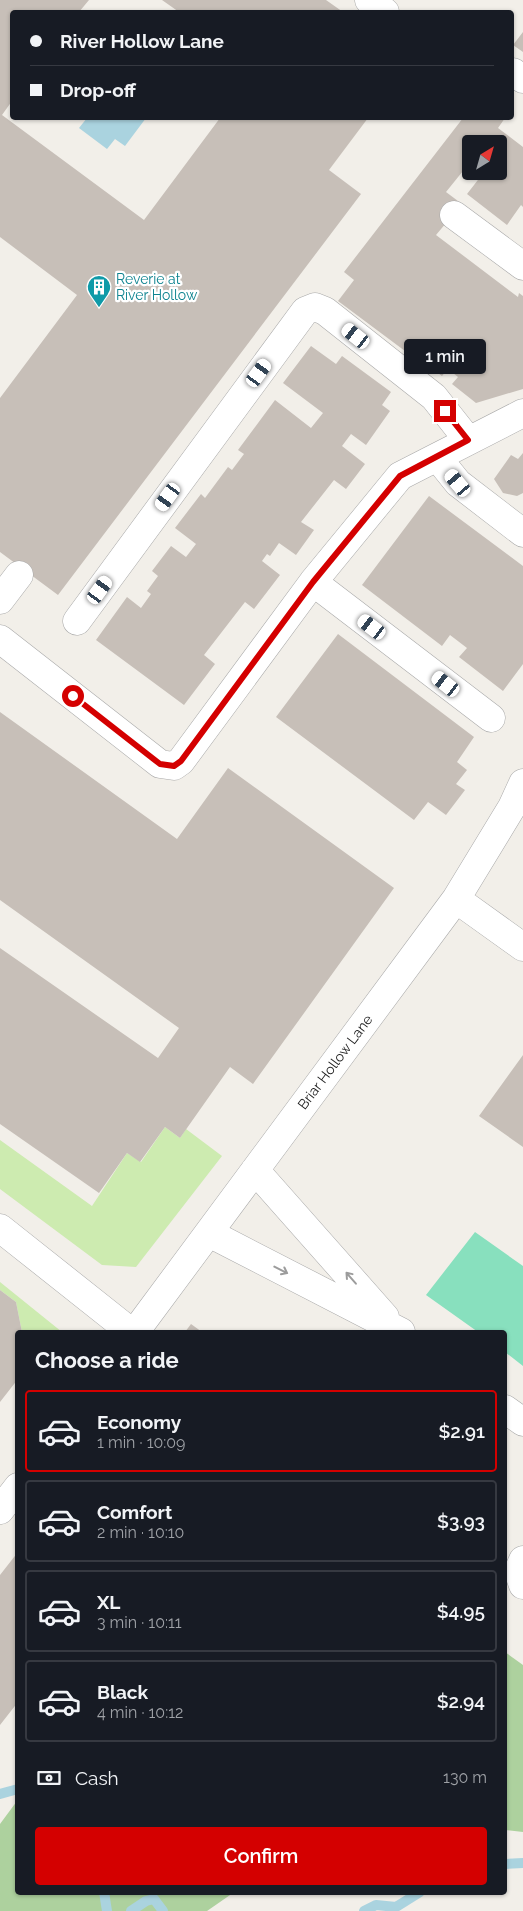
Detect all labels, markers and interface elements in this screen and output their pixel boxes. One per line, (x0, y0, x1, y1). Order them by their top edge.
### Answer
text: River Hollow Lane (60, 30, 224, 52)
text: Drop-off (60, 79, 136, 101)
north arrow (462, 135, 508, 180)
map controls (462, 135, 507, 180)
place label: Reverie at River Hollow (116, 271, 198, 303)
building icon: Reverie at River Hollow (86, 274, 112, 308)
car (339, 321, 372, 351)
callout: 1 min (404, 338, 486, 374)
text: 1 min (425, 347, 465, 366)
car (244, 356, 273, 390)
route end (434, 400, 456, 422)
car (442, 467, 473, 499)
car (153, 480, 182, 514)
car (85, 573, 114, 607)
car (355, 612, 388, 642)
car (429, 669, 462, 699)
route start (62, 685, 84, 707)
street label: Briar Hollow Lane (294, 1012, 376, 1112)
one-way arrow (274, 1265, 289, 1275)
one-way arrow (345, 1272, 357, 1285)
text: Choose a ride (35, 1347, 179, 1373)
icon: car (37, 1409, 82, 1454)
text: Economy (97, 1411, 181, 1433)
text: $2.91 (438, 1420, 485, 1442)
text: 1 min · 10:09 (97, 1433, 185, 1452)
icon: car (37, 1499, 82, 1544)
text: Comfort (97, 1501, 172, 1523)
text: $3.93 (437, 1510, 485, 1532)
text: 2 min · 10:10 (97, 1523, 184, 1542)
icon: car (37, 1589, 82, 1634)
text: XL (97, 1591, 120, 1613)
text: $4.95 (437, 1600, 485, 1622)
text: 3 min · 10:11 (97, 1613, 182, 1632)
icon: car (37, 1679, 82, 1724)
text: Black (97, 1681, 148, 1703)
text: $2.94 (437, 1690, 485, 1712)
text: 4 min · 10:12 (97, 1703, 183, 1722)
icon: cash (35, 1764, 63, 1792)
text: Cash (75, 1767, 119, 1789)
text: 130 m (443, 1768, 487, 1787)
button: Confirm (35, 1827, 487, 1885)

